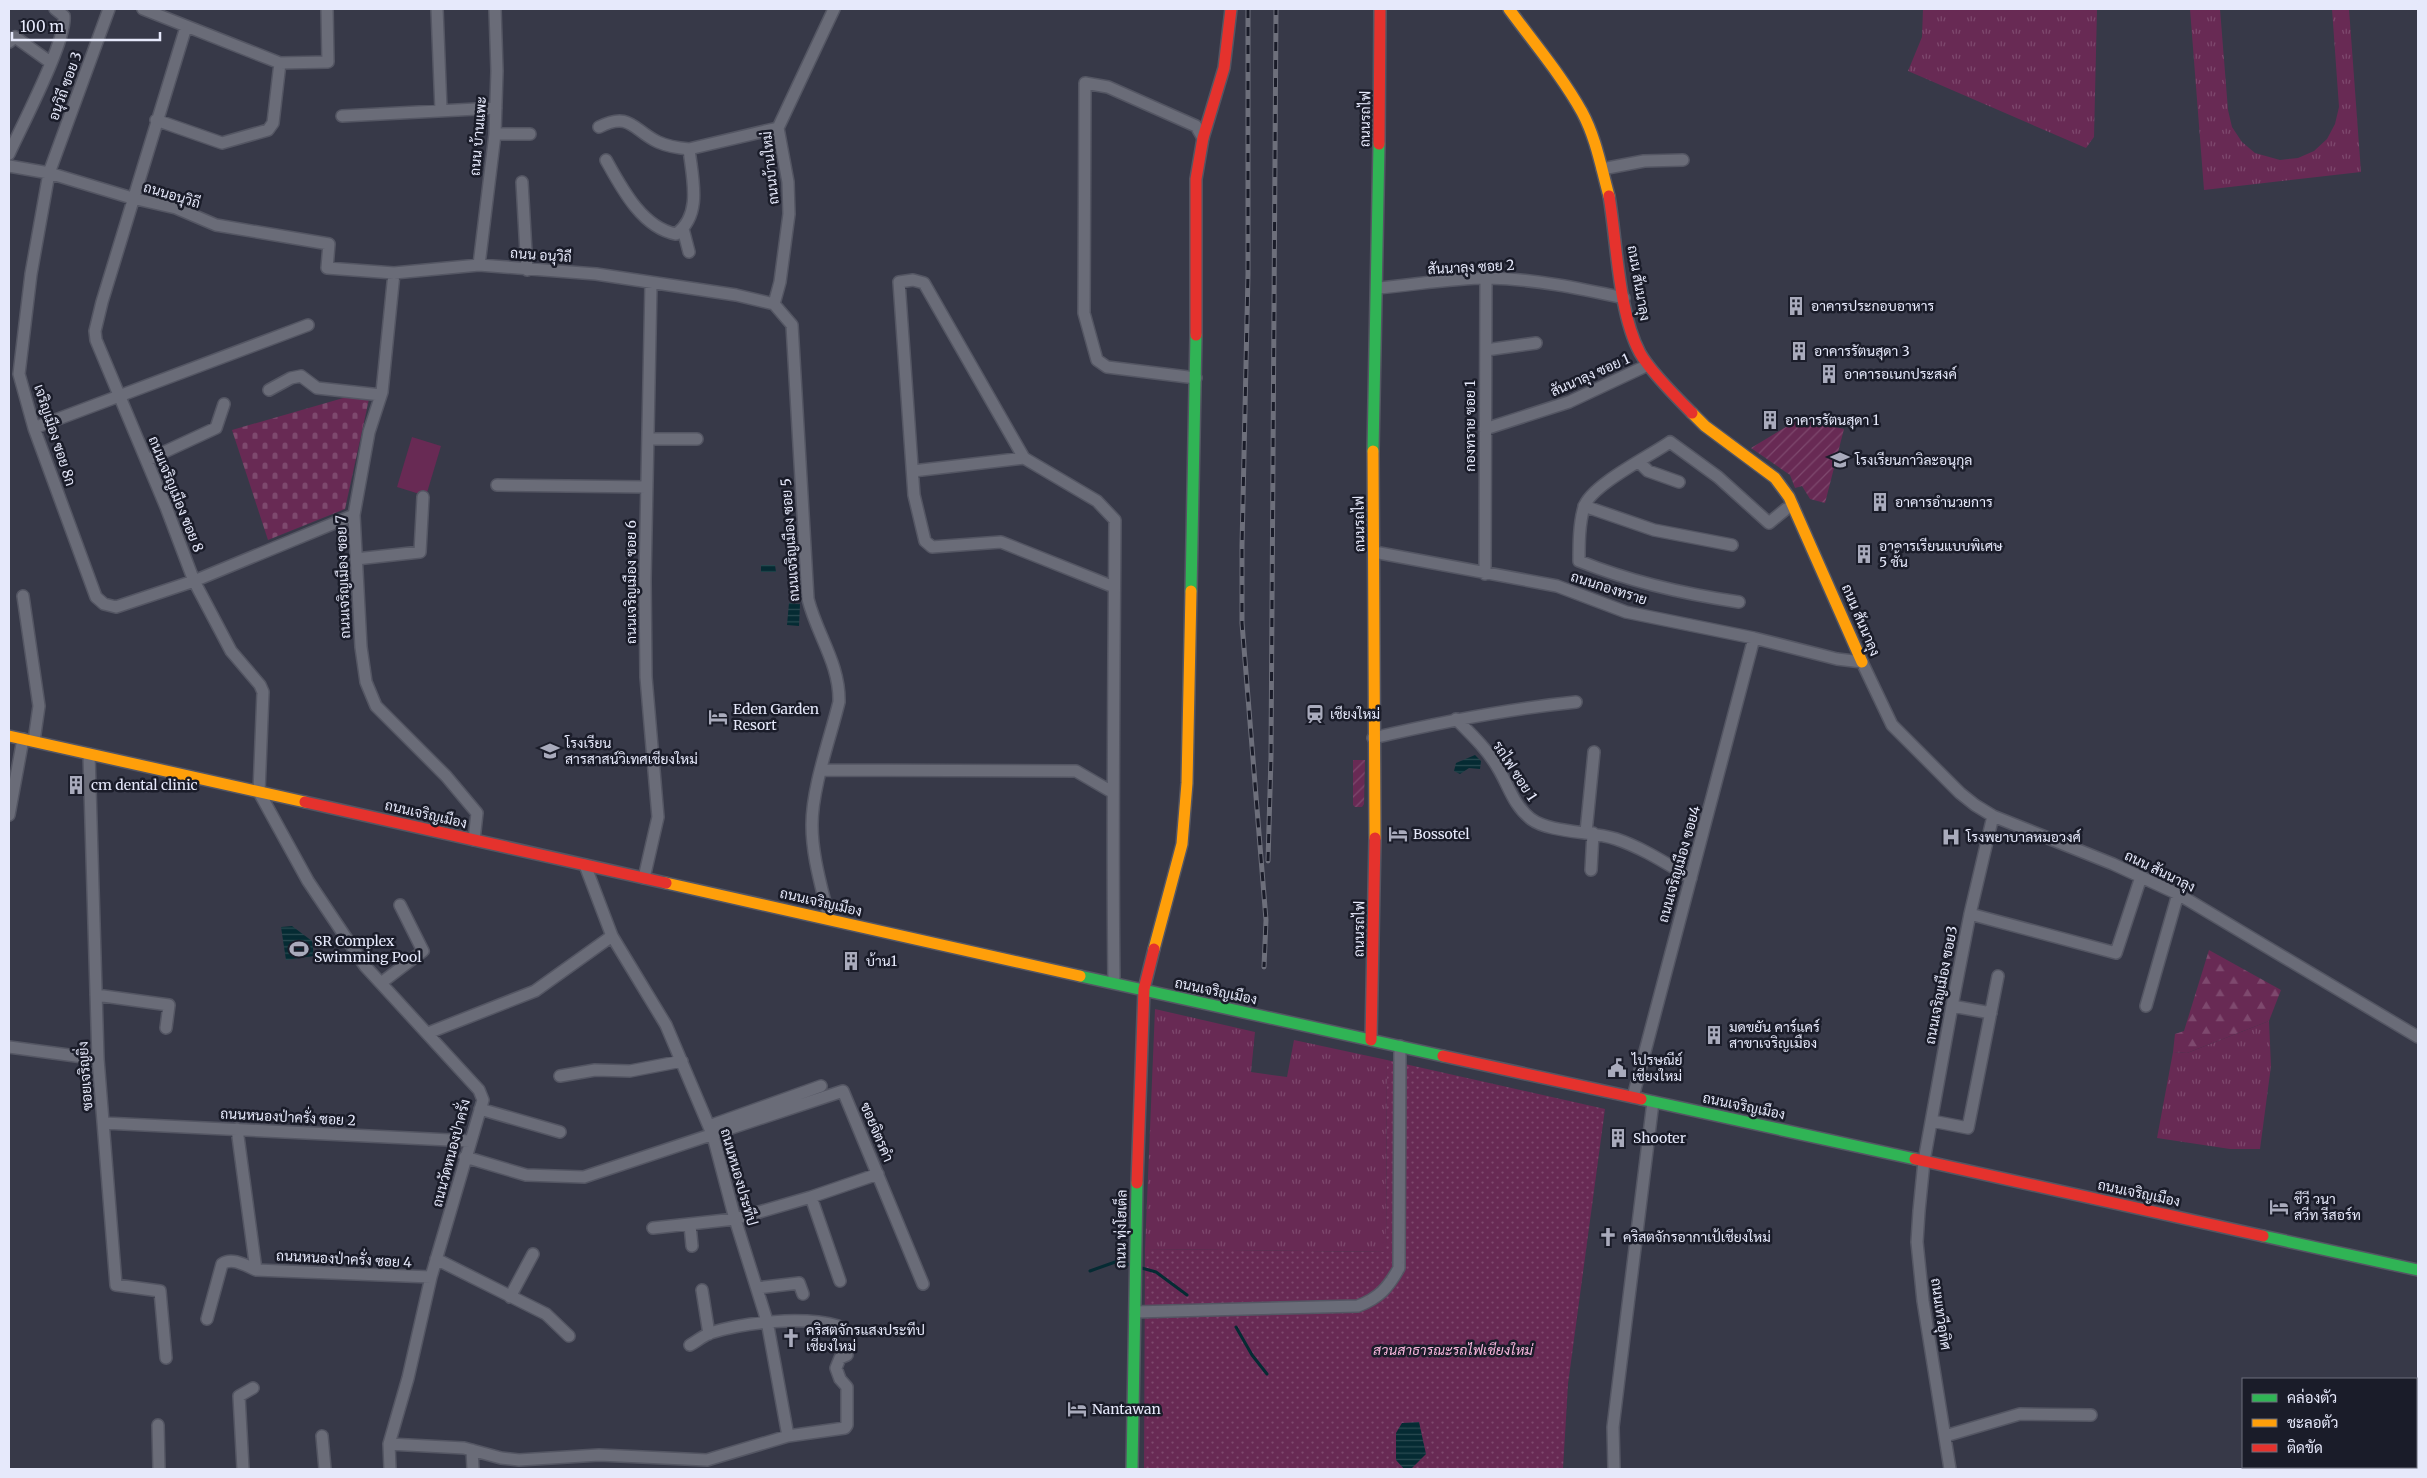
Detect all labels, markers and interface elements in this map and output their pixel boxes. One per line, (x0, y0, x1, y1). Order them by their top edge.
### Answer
scale bar (12, 10, 160, 42)
text: 100 m (20, 17, 64, 36)
street label: อนุวิถี ซอย 3 (44, 49, 87, 123)
street label: ถนนรถไฟ (1356, 91, 1374, 147)
street label: ถนน บ้านแพะ (466, 96, 490, 176)
street label: ถนนบ้านใหม่ (757, 131, 783, 205)
street label: ถนนอนุวิถี (141, 178, 203, 213)
street label: ถนน อนุวิถี (510, 244, 572, 267)
street label: ถนน สันนาลุง (1623, 244, 1655, 322)
street label: สันนาลุง ซอย 2 (1427, 256, 1515, 279)
building icon: อาคารประกอบอาหาร (1785, 295, 1807, 317)
place label: อาคารประกอบอาหาร (1811, 297, 1934, 315)
building icon: อาคารรัตนสุดา 3 (1788, 340, 1810, 362)
place label: อาคารรัตนสุดา 3 (1814, 342, 1910, 361)
street label: สันนาลุง ซอย 1 (1547, 349, 1633, 401)
building icon: อาคารอเนกประสงค์ (1818, 363, 1840, 385)
place label: อาคารอเนกประสงค์ (1844, 365, 1957, 383)
street label: กองทราย ซอย 1 (1461, 380, 1479, 472)
street label: เจริญเมือง ซอย 8ก (30, 382, 80, 488)
building icon: อาคารรัตนสุดา 1 (1759, 409, 1781, 431)
place label: อาคารรัตนสุดา 1 (1785, 411, 1879, 430)
street label: ถนนเจริญเมือง ซอย 8 (144, 433, 208, 555)
school or university icon: โรงเรียนกาวิละอนุกุล (1829, 449, 1851, 471)
place label: โรงเรียนกาวิละอนุกุล (1854, 451, 1972, 470)
street label: ถนนเจริญเมือง ซอย 5 (777, 478, 803, 602)
building icon: อาคารอำนวยการ (1869, 491, 1891, 513)
place label: อาคารอำนวยการ (1895, 493, 1993, 511)
street label: ถนนรถไฟ (1350, 496, 1368, 552)
street label: ถนนเจริญเมือง ซอย 7 (332, 515, 354, 639)
street label: ถนนเจริญเมือง ซอย 6 (622, 520, 640, 644)
place label: อาคารเรียนแบบพิเศษ 5 ชั้น (1879, 537, 2003, 571)
building icon: อาคารเรียนแบบพิเศษ 5 ชั้น (1853, 543, 1875, 565)
street label: ถนนกองทราย (1568, 567, 1650, 609)
street label: ถนน สันนาลุง (1837, 581, 1884, 659)
place label: Eden Garden Resort (733, 700, 819, 734)
station icon: เชียงใหม่ (1304, 703, 1326, 725)
place label: เชียงใหม่ (1330, 705, 1380, 723)
hotel icon: Eden Garden Resort (707, 706, 729, 728)
place label: โรงเรียน สารสาสน์วิเทศเชียงใหม่ (564, 734, 698, 768)
street label: รถไฟ ซอย 1 (1489, 737, 1541, 805)
school or university icon: โรงเรียน สารสาสน์วิเทศเชียงใหม่ (539, 740, 561, 762)
building icon: cm dental clinic (65, 774, 87, 796)
place label: cm dental clinic (91, 776, 198, 794)
street label: ถนนเจริญเมือง (383, 796, 469, 832)
street label: ถนนเจริญเมือง ซอย4 (1654, 803, 1704, 925)
hotel icon: Bossotel (1387, 823, 1409, 845)
place label: Bossotel (1413, 825, 1470, 843)
hospital icon: โรงพยาบาลหมอวงศ์ (1940, 826, 1962, 848)
place label: โรงพยาบาลหมอวงศ์ (1965, 828, 2081, 846)
street label: ถนน สันนาลุง (2121, 846, 2198, 897)
street label: ถนนเจริญเมือง (778, 884, 864, 920)
street label: ถนนรถไฟ (1350, 901, 1368, 957)
street label: ถนนเจริญเมือง ซอย3 (1921, 924, 1961, 1046)
place label: SR Complex Swimming Pool (314, 932, 422, 966)
sports icon: SR Complex Swimming Pool (288, 938, 310, 960)
building icon: บ้าน1 (840, 950, 862, 972)
place label: บ้าน1 (866, 952, 897, 970)
street label: ถนนเจริญเมือง (1173, 973, 1259, 1009)
place label: มดขยัน คาร์แคร์ สาขาเจริญเมือง (1729, 1018, 1820, 1052)
building icon: มดขยัน คาร์แคร์ สาขาเจริญเมือง (1703, 1024, 1725, 1046)
street label: ซอยเจริญยิ่ง (71, 1041, 96, 1112)
place label: ไปรษณีย์ เชียงใหม่ (1631, 1051, 1683, 1085)
public building icon: ไปรษณีย์ เชียงใหม่ (1606, 1057, 1628, 1079)
street label: ถนนเจริญเมือง (1701, 1088, 1787, 1124)
street label: ถนนวัดหนองป่าครั่ง (425, 1096, 474, 1209)
street label: ซอยจิตรคำ (856, 1099, 898, 1165)
street label: ถนนหนองป่าครั่ง ซอย 2 (220, 1102, 356, 1130)
street label: ถนนหนองประทีป (717, 1126, 761, 1228)
building icon: Shooter (1607, 1127, 1629, 1149)
place label: Shooter (1633, 1129, 1686, 1147)
street label: ถนนเจริญเมือง (2096, 1175, 2182, 1211)
street label: ถนน ทุ่งโฮเต็ล (1111, 1189, 1132, 1269)
place label: ชีวี วนา สวีท รีสอร์ท (2294, 1190, 2361, 1224)
hotel icon: ชีวี วนา สวีท รีสอร์ท (2268, 1196, 2290, 1218)
church icon: คริสตจักรอากาเป้เชียงใหม่ (1597, 1226, 1619, 1248)
place label: คริสตจักรอากาเป้เชียงใหม่ (1623, 1228, 1771, 1246)
street label: ถนนหนองป่าครั่ง ซอย 4 (276, 1244, 413, 1272)
street label: ถนนเทวีอุทิศ (1926, 1277, 1955, 1351)
place label: คริสตจักรแสงประทีป เชียงใหม่ (806, 1321, 925, 1355)
church icon: คริสตจักรแสงประทีป เชียงใหม่ (780, 1327, 802, 1349)
park label: สวนสาธารณะรถไฟเชียงใหม่ (1373, 1341, 1534, 1359)
legend (2242, 1378, 2417, 1468)
text: คล่องตัว (2287, 1388, 2337, 1407)
hotel icon: Nantawan (1066, 1398, 1088, 1420)
place label: Nantawan (1092, 1400, 1161, 1418)
text: ชะลอตัว (2287, 1413, 2338, 1432)
text: ติดขัด (2287, 1438, 2323, 1457)

